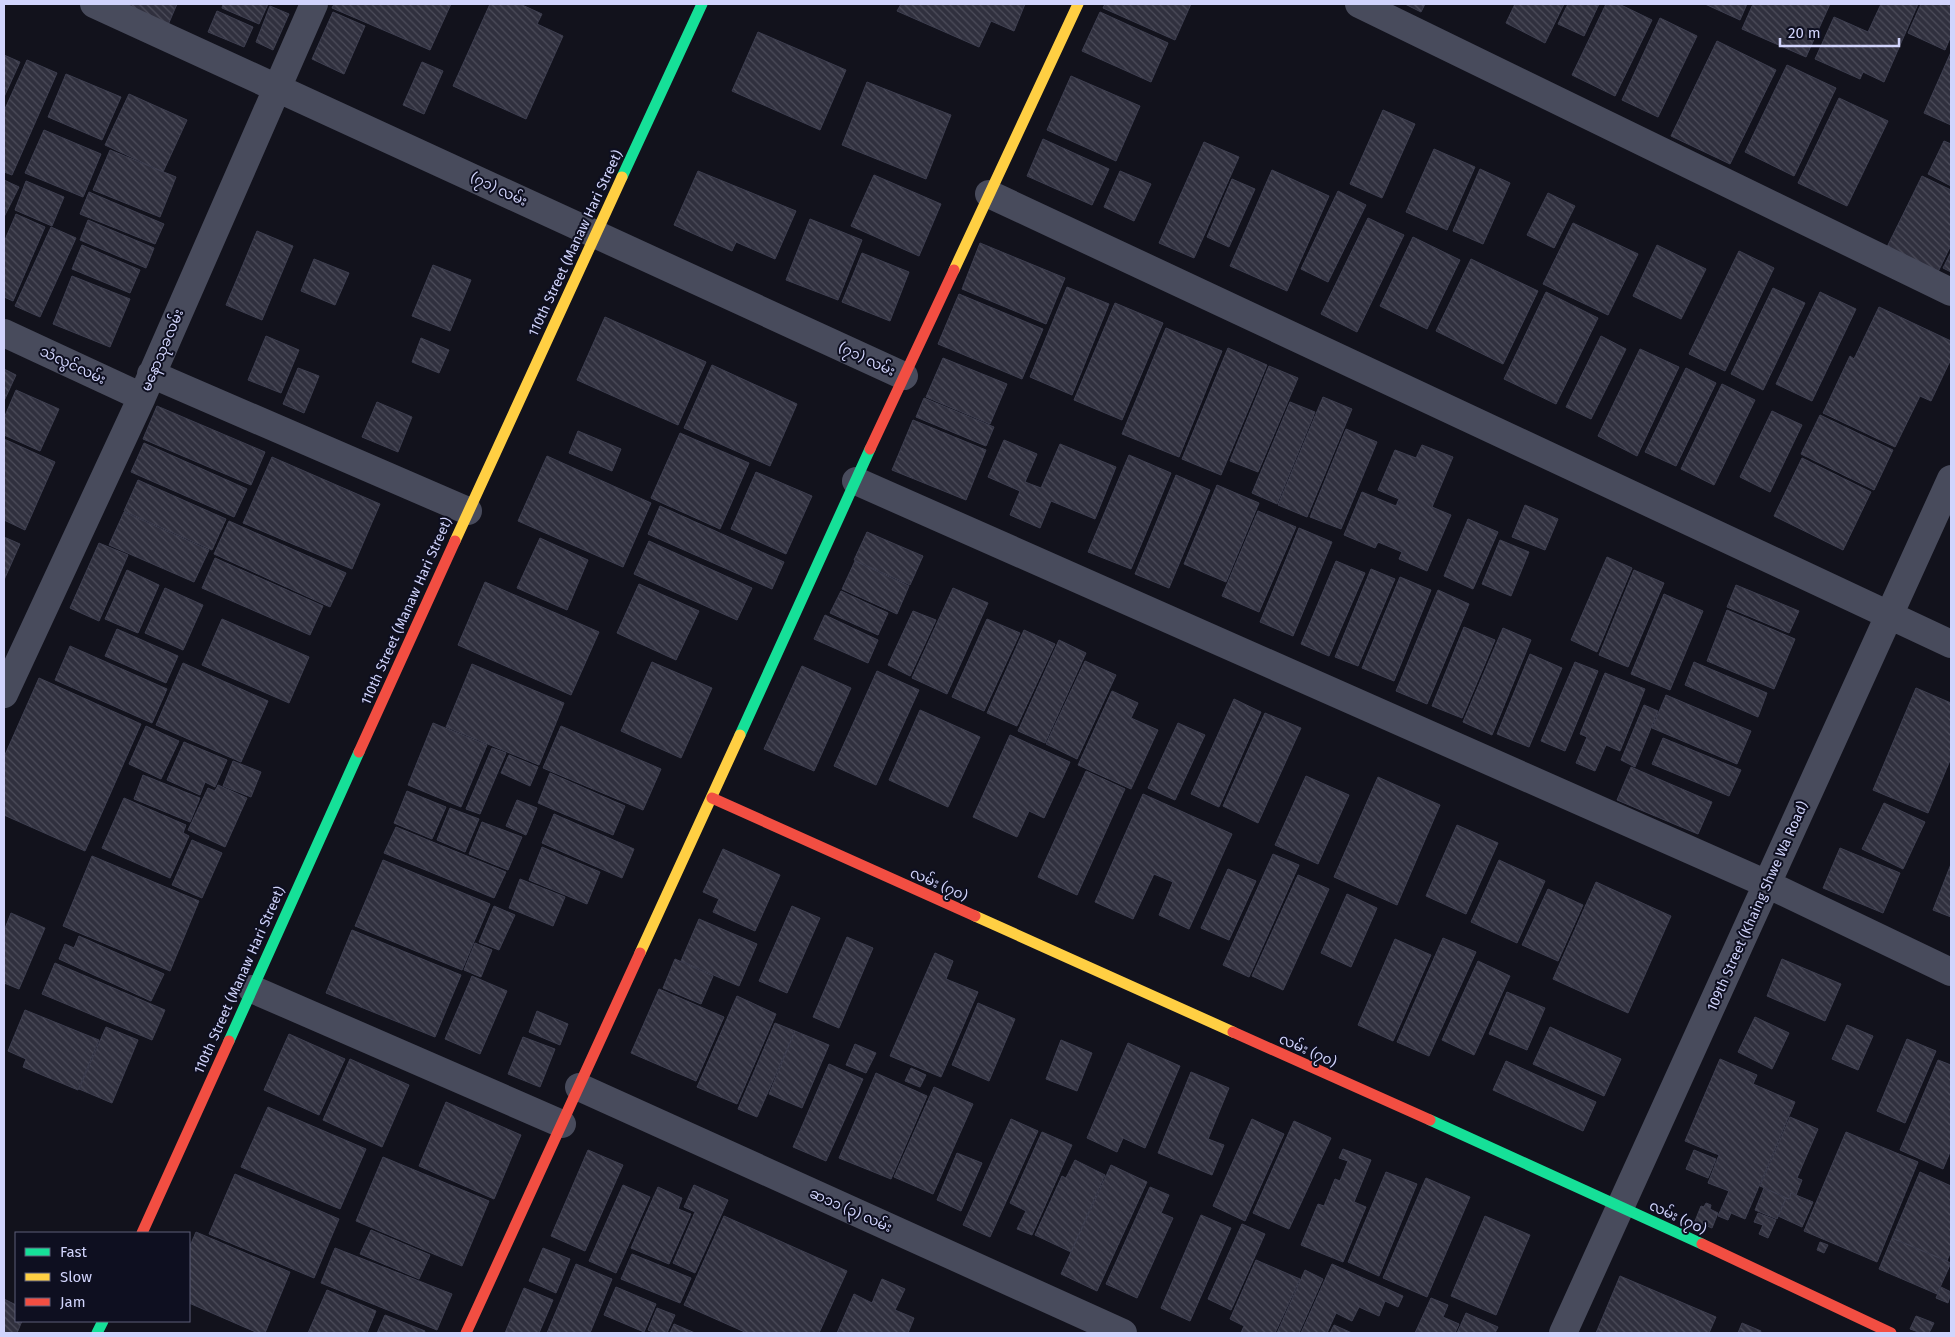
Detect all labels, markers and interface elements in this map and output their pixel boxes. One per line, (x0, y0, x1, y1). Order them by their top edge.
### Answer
scale bar (1780, 15, 1899, 47)
text: 20 m (1788, 24, 1821, 42)
street label: 110th Street (Manaw Hari Street) (525, 147, 626, 339)
street label: (၇၁) လမ်း (466, 167, 531, 213)
street label: မနောသုခလမ်း (136, 306, 190, 395)
street label: (၇၁) လမ်း (834, 337, 899, 383)
street label: သံလွင်လမ်း (36, 341, 109, 390)
street label: 110th Street (Manaw Hari Street) (357, 515, 456, 708)
street label: 109th Street (Khaing Shwe Wa Road) (1703, 799, 1812, 1014)
street label: လမ်း (၇၀) (906, 862, 971, 907)
street label: 110th Street (Manaw Hari Street) (190, 884, 289, 1077)
street label: လမ်း (၇၀) (1275, 1028, 1340, 1073)
street label: ဆ၁၁ (၃) လမ်း (806, 1183, 895, 1239)
street label: လမ်း (၇၀) (1645, 1195, 1710, 1241)
legend (15, 1232, 190, 1322)
text: Fast (60, 1243, 87, 1261)
text: Slow (60, 1268, 92, 1286)
text: Jam (60, 1293, 86, 1311)

